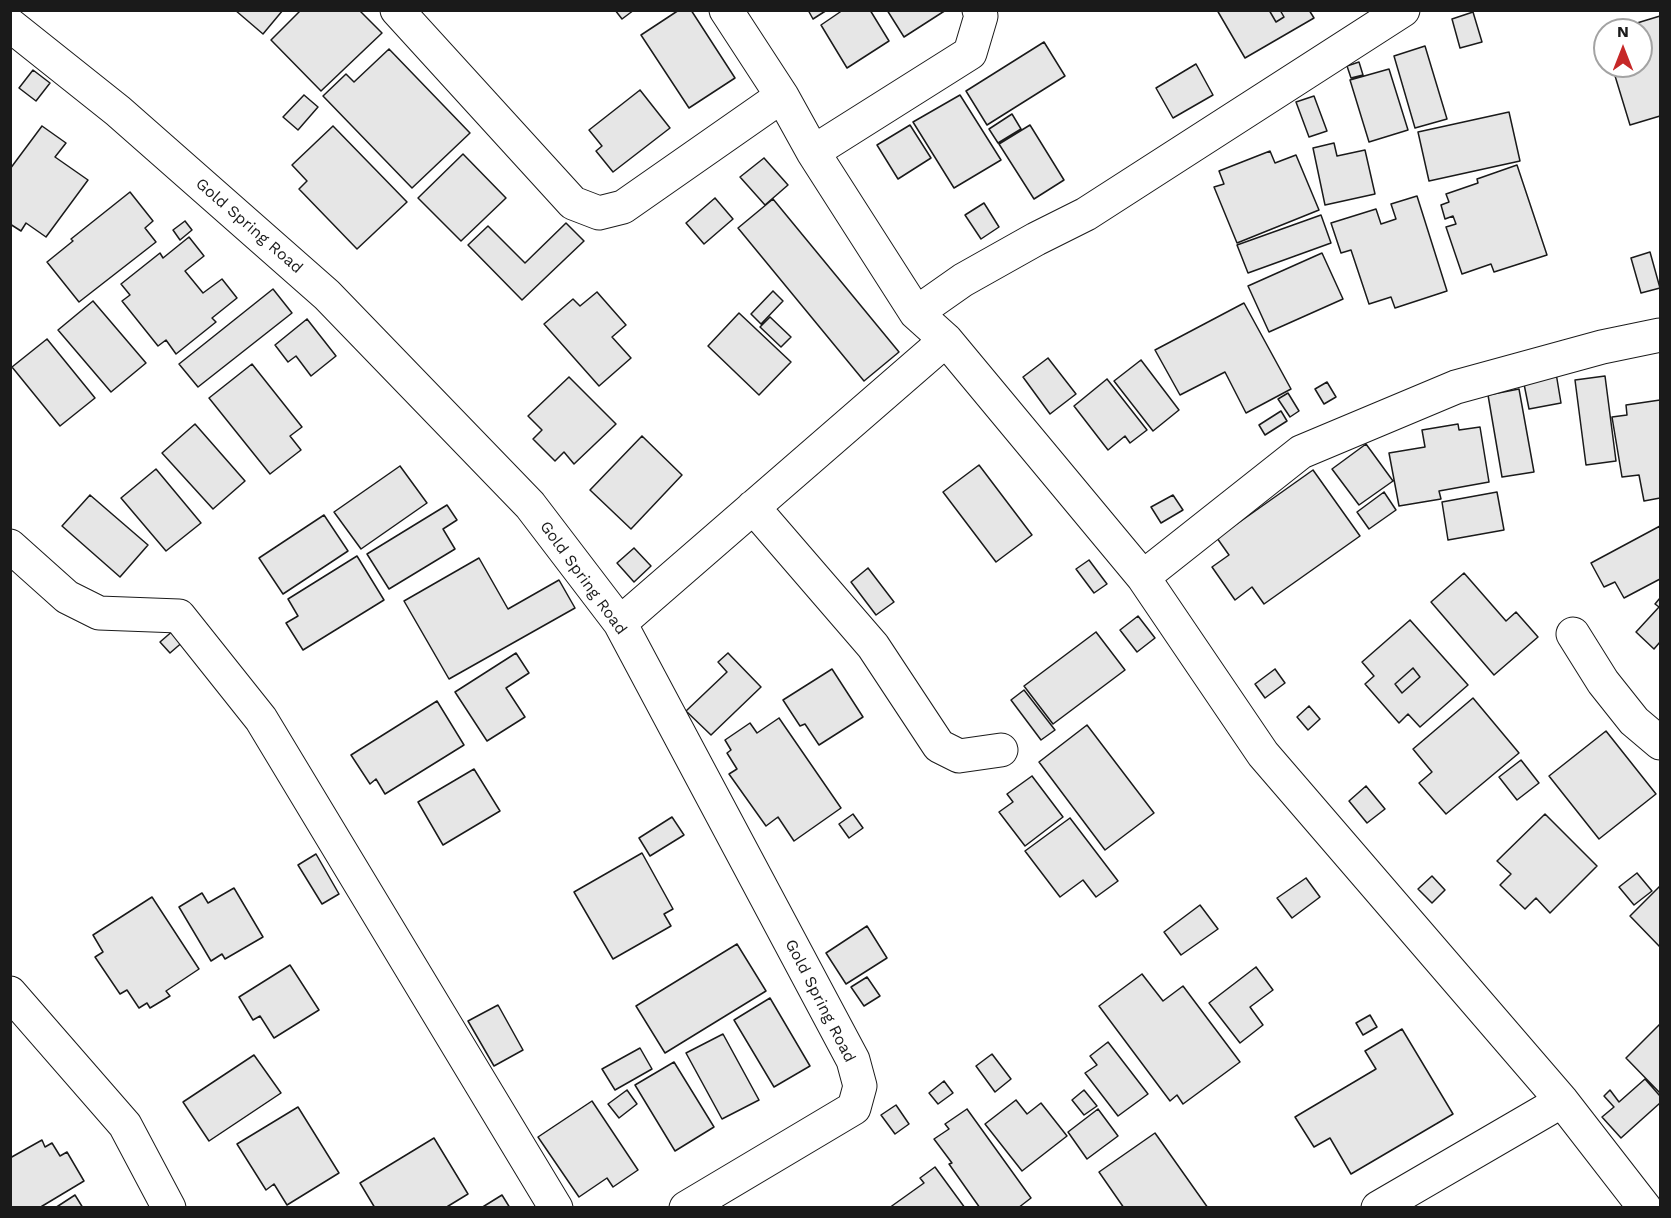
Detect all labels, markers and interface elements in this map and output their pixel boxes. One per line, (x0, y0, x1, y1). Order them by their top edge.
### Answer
north arrow (1593, 18, 1653, 78)
text: N (1617, 22, 1629, 41)
street label: Gold Spring Road (192, 174, 306, 278)
street label: Gold Spring Road (535, 518, 631, 638)
street label: Gold Spring Road (781, 936, 859, 1066)

